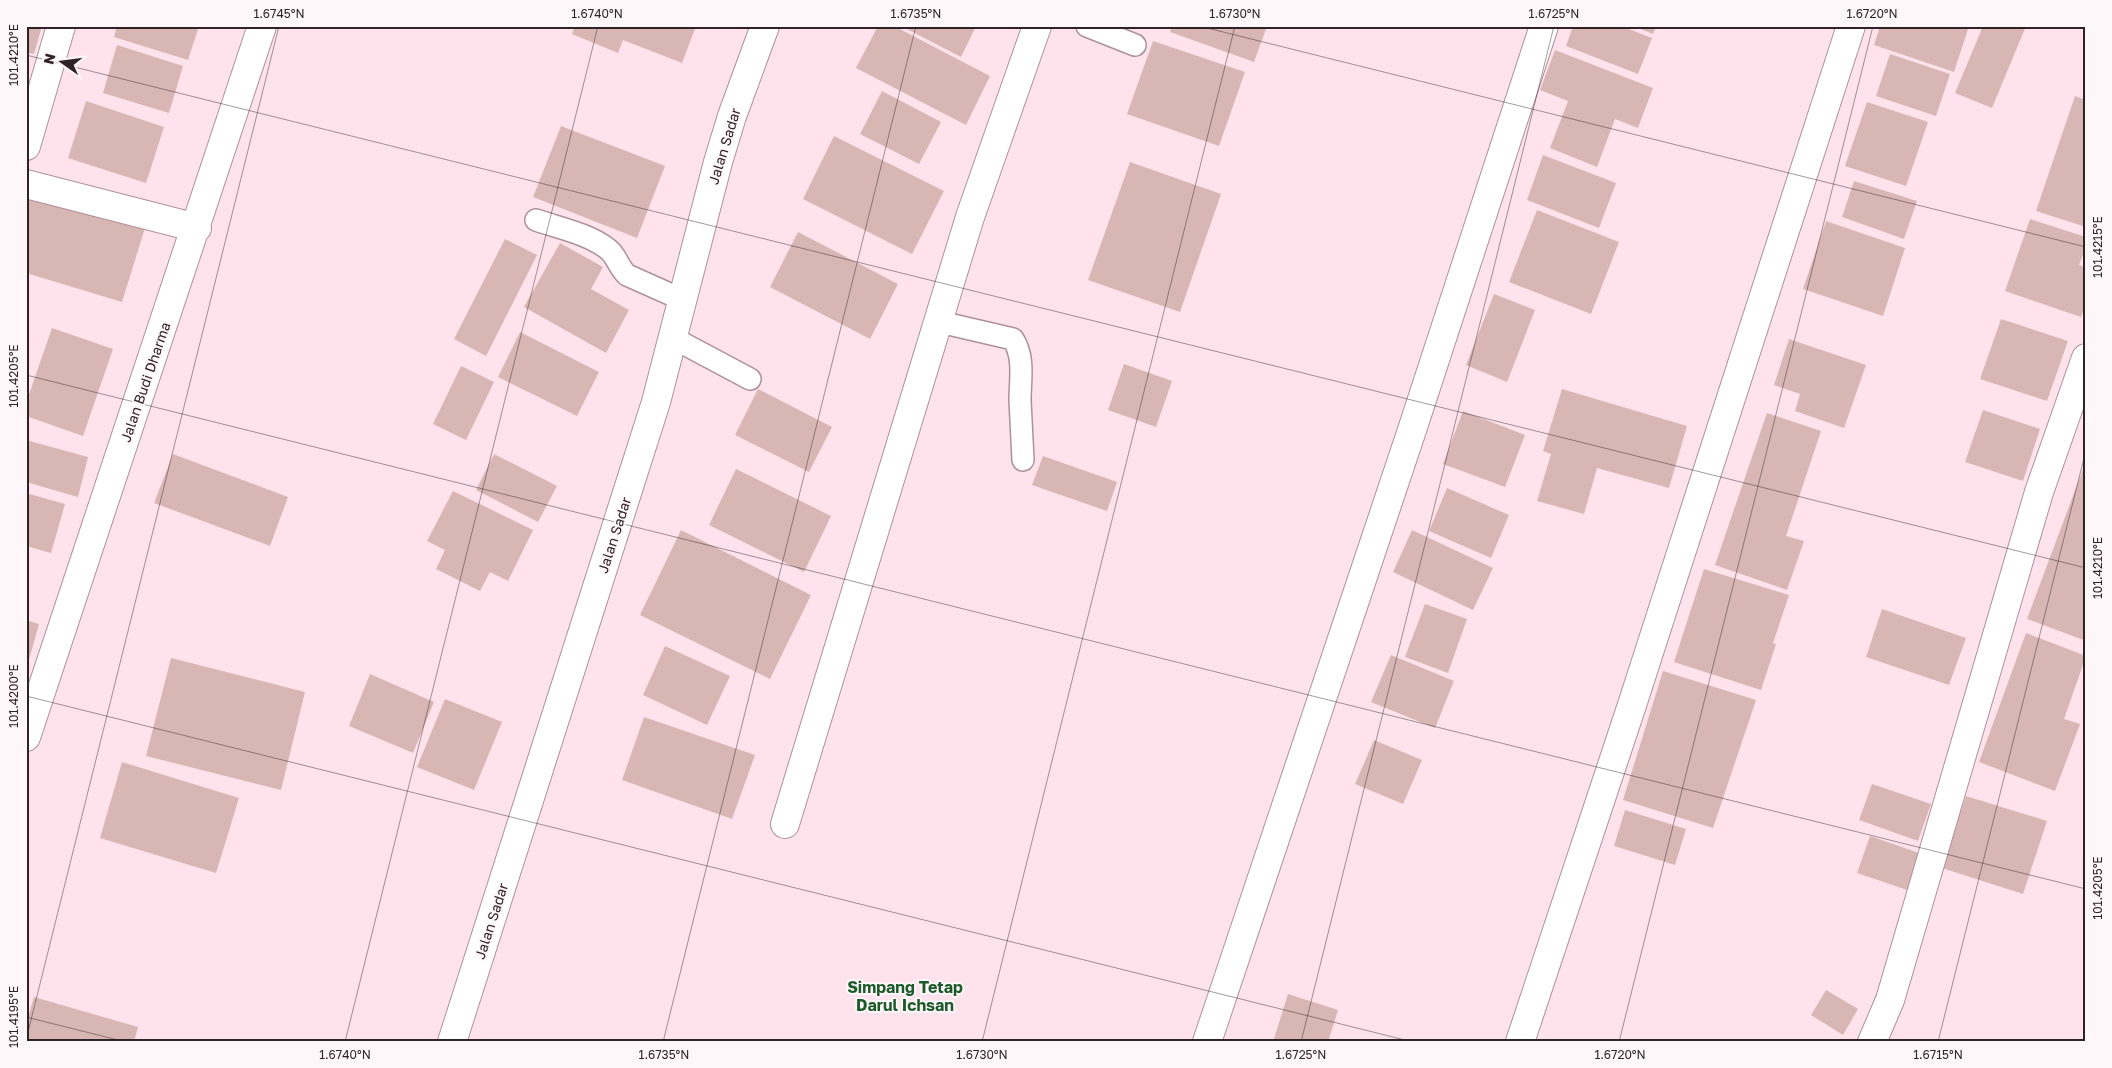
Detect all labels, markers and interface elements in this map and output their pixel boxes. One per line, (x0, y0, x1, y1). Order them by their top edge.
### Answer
text: 1.6745°N (253, 6, 305, 21)
text: 1.6740°N (571, 6, 623, 21)
text: 1.6735°N (891, 6, 941, 21)
text: 1.6730°N (1209, 6, 1261, 21)
text: 1.6725°N (1529, 6, 1579, 21)
text: 1.6720°N (1846, 6, 1898, 21)
text: 101.4210°E (6, 24, 21, 86)
north arrow (38, 38, 88, 88)
text: N (39, 52, 58, 66)
street label: Jalan Sadar (704, 105, 744, 186)
text: 101.4215°E (2090, 216, 2105, 278)
street label: Jalan Budi Dharma (116, 320, 174, 444)
text: 101.4205°E (6, 344, 21, 408)
street label: Jalan Sadar (594, 494, 634, 575)
text: 101.4210°E (2090, 537, 2105, 599)
text: 101.4200°E (6, 664, 21, 728)
text: 101.4205°E (2090, 856, 2105, 920)
street label: Jalan Sadar (471, 880, 511, 961)
district label: Simpang Tetap Darul Ichsan (847, 977, 963, 1015)
text: 101.4195°E (6, 986, 21, 1048)
text: 1.6740°N (319, 1047, 371, 1062)
text: 1.6735°N (639, 1047, 689, 1062)
text: 1.6730°N (956, 1047, 1008, 1062)
text: 1.6725°N (1276, 1047, 1326, 1062)
text: 1.6720°N (1594, 1047, 1646, 1062)
text: 1.6715°N (1913, 1047, 1963, 1062)

